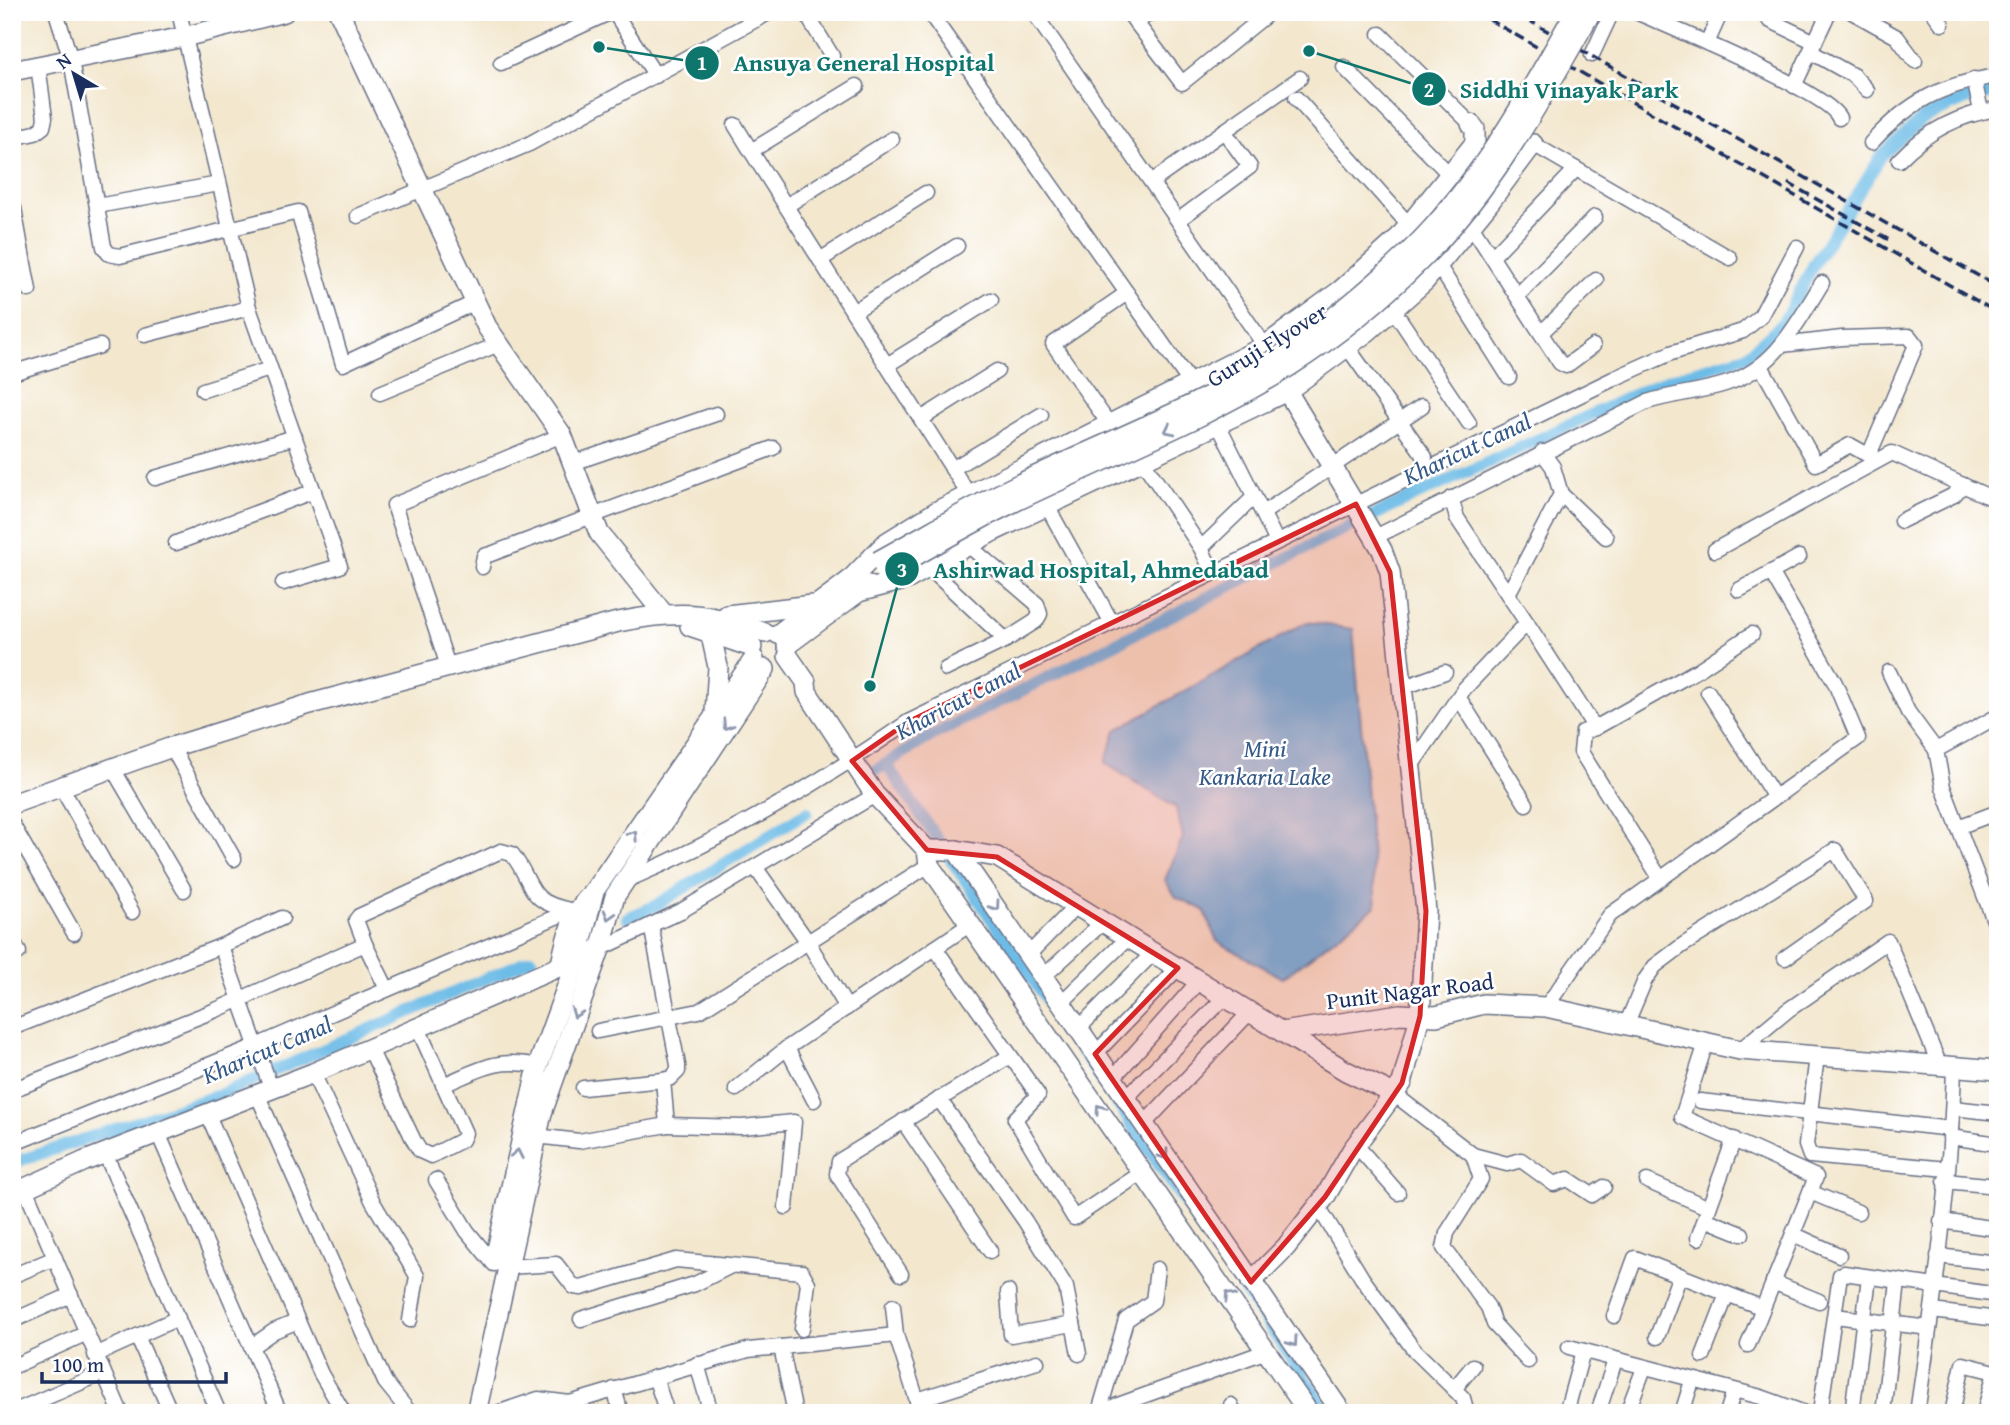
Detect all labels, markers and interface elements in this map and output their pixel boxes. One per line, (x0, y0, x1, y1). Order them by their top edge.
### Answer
north arrow (38, 38, 108, 108)
callout: Ansuya General Hospital (684, 40, 1008, 85)
text: N (50, 45, 77, 76)
text: Ansuya General Hospital (734, 45, 995, 80)
text: 1 (697, 47, 707, 78)
callout: Siddhi Vinayak Park (1411, 67, 1693, 112)
text: Siddhi Vinayak Park (1460, 72, 1679, 107)
text: 2 (1424, 74, 1434, 105)
street label: Guruji Flyover (1200, 294, 1334, 395)
water label: Kharicut Canal (1396, 404, 1537, 494)
one-way arrow (1164, 421, 1176, 435)
callout: Ashirwad Hospital, Ahmedabad (884, 547, 1283, 592)
text: Ashirwad Hospital, Ahmedabad (933, 552, 1269, 587)
text: 3 (897, 554, 907, 585)
water label: Kharicut Canal (888, 653, 1027, 749)
one-way arrow (723, 717, 735, 730)
water label: Mini Kankaria Lake (1198, 731, 1331, 794)
one-way arrow (624, 829, 637, 842)
one-way arrow (987, 898, 999, 911)
one-way arrow (602, 908, 617, 920)
street label: Punit Nagar Road (1324, 964, 1496, 1017)
water label: Kharicut Canal (196, 1006, 337, 1093)
one-way arrow (570, 1006, 584, 1018)
one-way arrow (1095, 1104, 1108, 1117)
one-way arrow (1156, 1147, 1168, 1160)
one-way arrow (508, 1148, 523, 1160)
one-way arrow (1225, 1291, 1237, 1304)
one-way arrow (1285, 1334, 1297, 1347)
scale bar (42, 1341, 226, 1385)
text: 100 m (52, 1349, 104, 1380)

